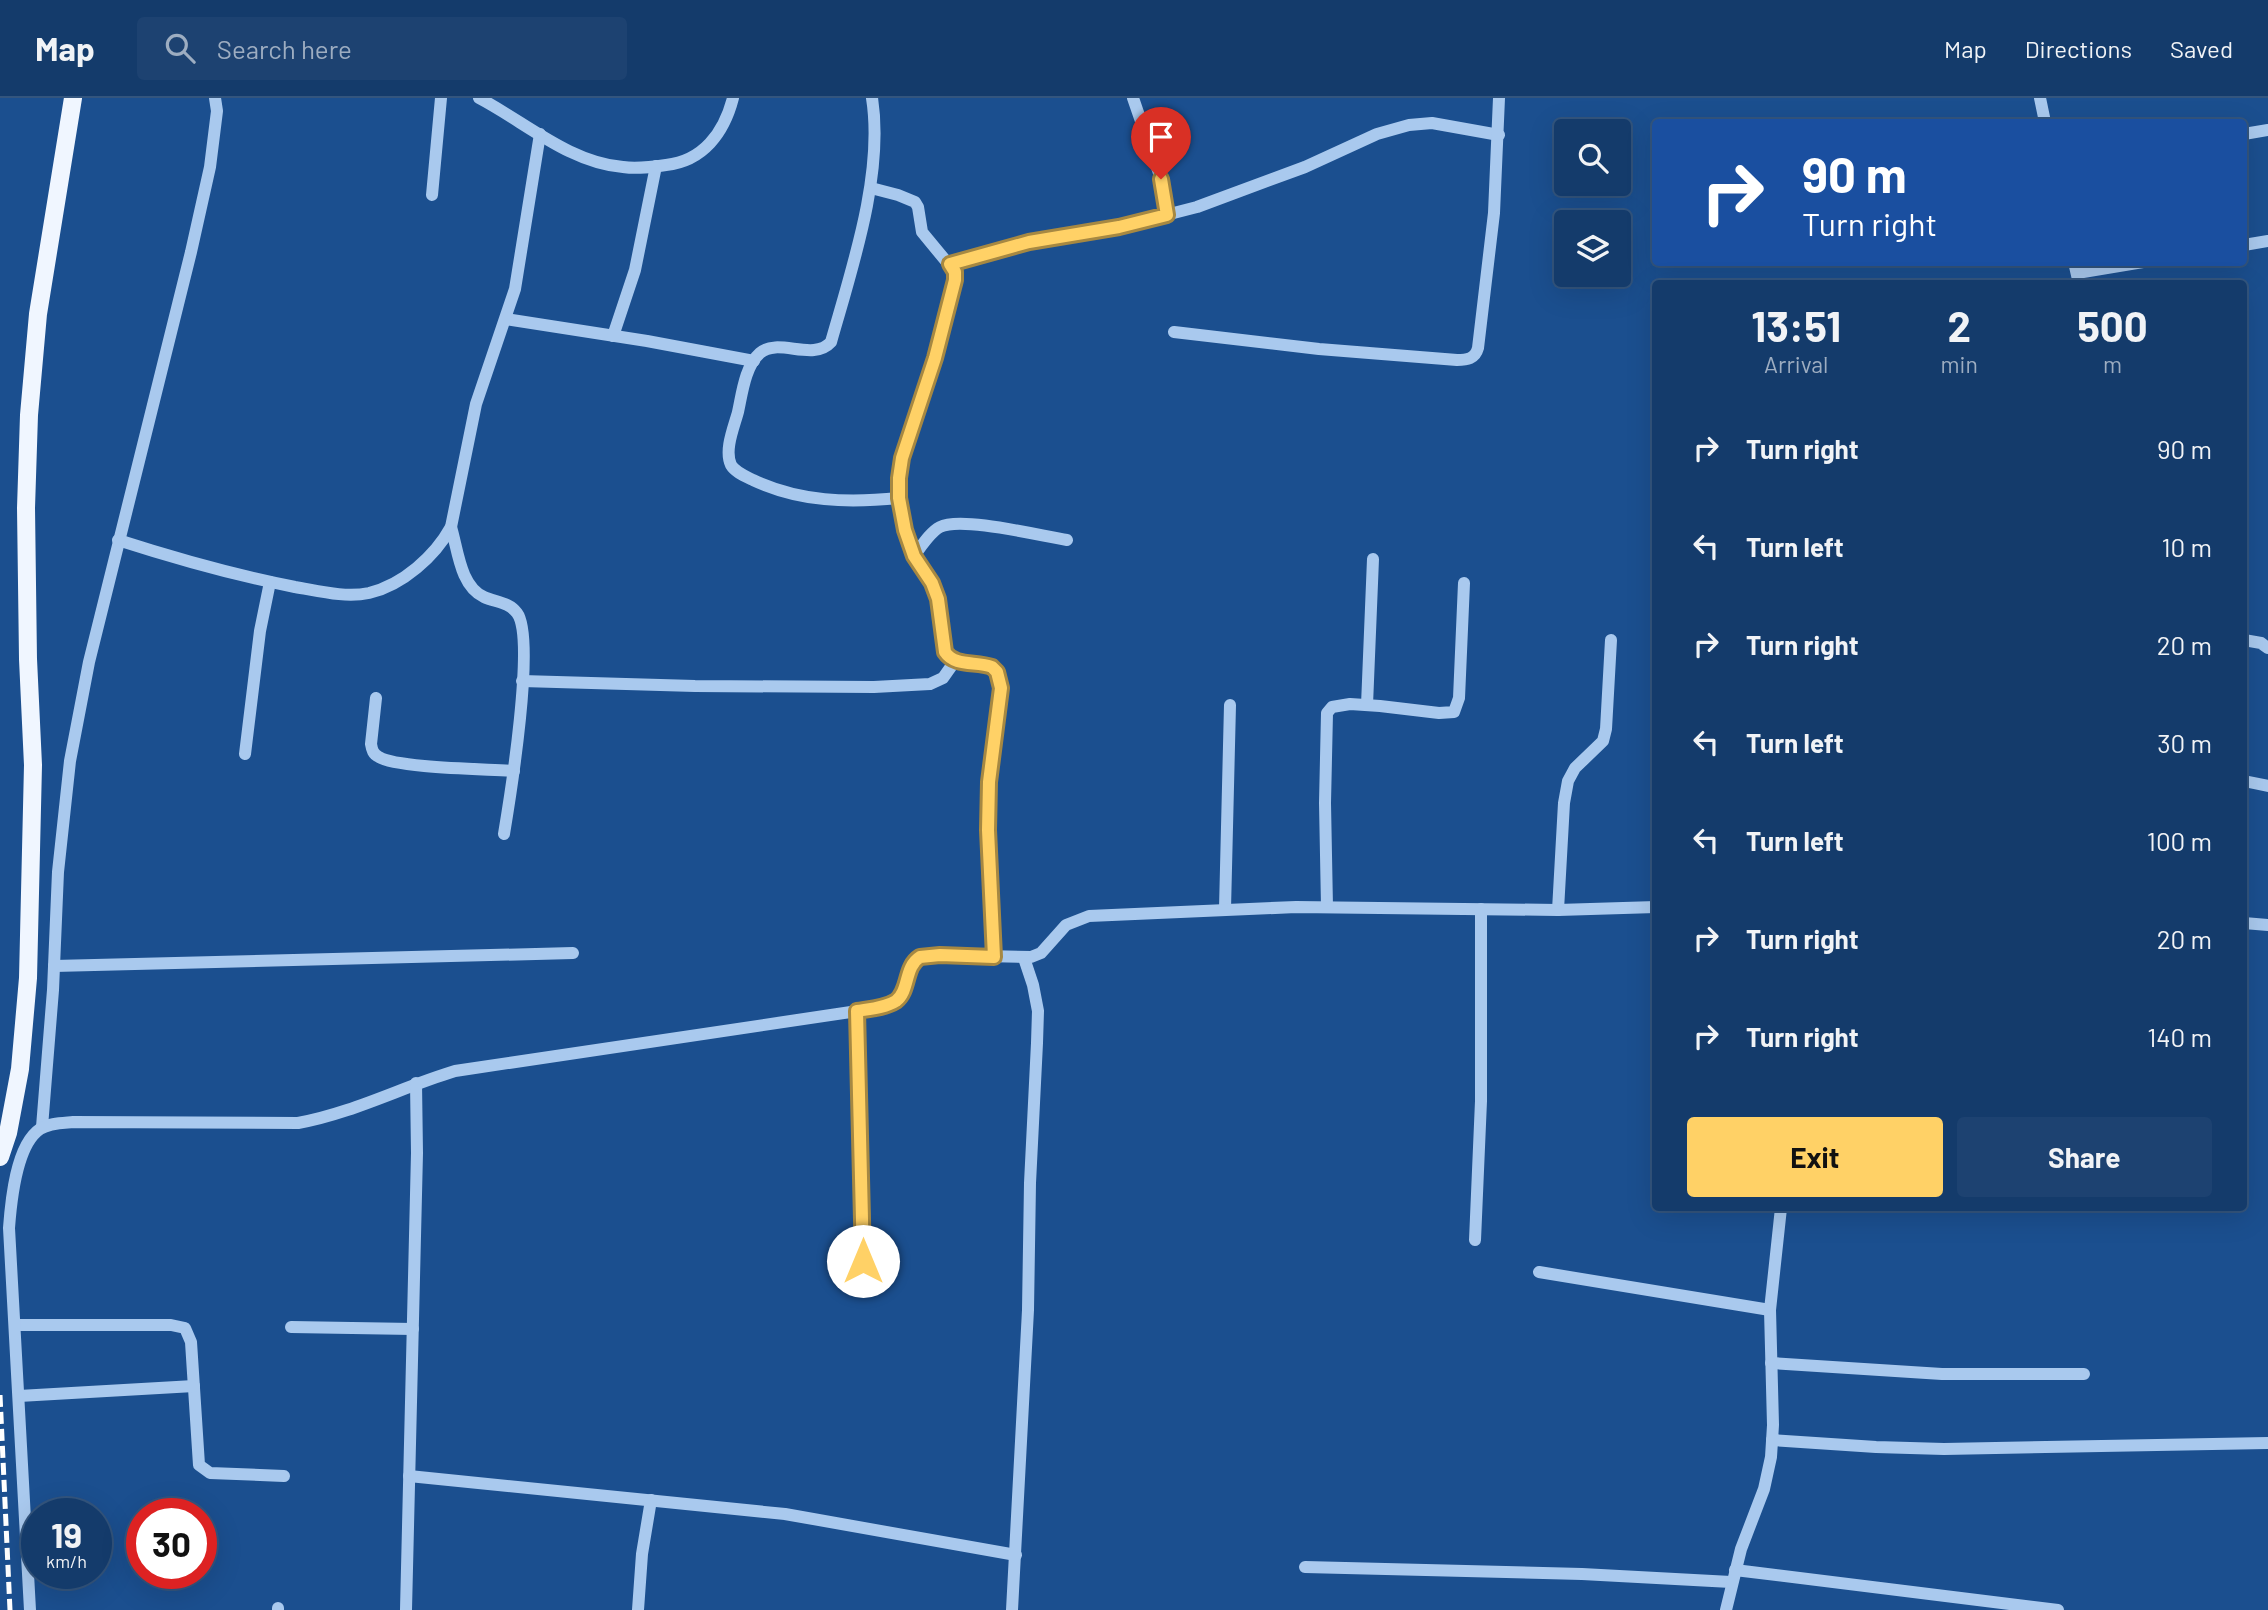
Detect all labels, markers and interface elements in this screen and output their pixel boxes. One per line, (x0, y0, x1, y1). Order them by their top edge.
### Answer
search box (137, 17, 627, 80)
text: Map (35, 28, 95, 68)
icon: search (161, 29, 199, 67)
text: Search here (217, 33, 352, 64)
text: Map (1944, 34, 1987, 63)
text: Directions (2025, 34, 2132, 63)
text: Saved (2170, 34, 2233, 63)
pin (1131, 107, 1191, 179)
icon: arrive (1142, 118, 1180, 156)
map controls (1554, 119, 1631, 287)
button: search (1554, 119, 1631, 196)
text: 90 m (1802, 144, 1907, 203)
icon: right (1687, 147, 1778, 238)
text: Turn right (1802, 204, 1937, 242)
button: layers (1554, 210, 1631, 287)
text: 13:51 (1751, 300, 1841, 350)
text: 2 (1947, 300, 1971, 350)
text: 500 (2077, 300, 2148, 350)
text: Arrival (1764, 350, 1828, 378)
text: min (1941, 350, 1978, 378)
text: m (2103, 350, 2122, 378)
icon: right (1687, 429, 1725, 467)
text: Turn right (1746, 433, 1859, 464)
text: 90 m (2157, 433, 2212, 464)
icon: left (1687, 527, 1725, 565)
text: Turn left (1746, 531, 1844, 562)
text: 10 m (2162, 531, 2212, 562)
icon: right (1687, 625, 1725, 663)
text: Turn right (1746, 629, 1859, 660)
text: 20 m (2157, 629, 2212, 660)
icon: left (1687, 723, 1725, 761)
text: Turn left (1746, 727, 1844, 758)
text: 30 m (2157, 727, 2212, 758)
icon: left (1687, 821, 1725, 859)
text: Turn left (1746, 825, 1844, 856)
text: 100 m (2147, 825, 2212, 856)
icon: right (1687, 919, 1725, 957)
text: Turn right (1746, 923, 1859, 954)
text: 20 m (2157, 923, 2212, 954)
icon: right (1687, 1017, 1725, 1055)
text: Turn right (1746, 1021, 1859, 1052)
text: 140 m (2147, 1021, 2212, 1052)
button: Exit (1687, 1117, 1943, 1197)
button: Share (1957, 1117, 2212, 1197)
position arrow (826, 1224, 900, 1298)
speed limit sign: 30 (126, 1498, 217, 1589)
text: 19 (51, 1513, 82, 1555)
text: km/h (46, 1550, 87, 1572)

